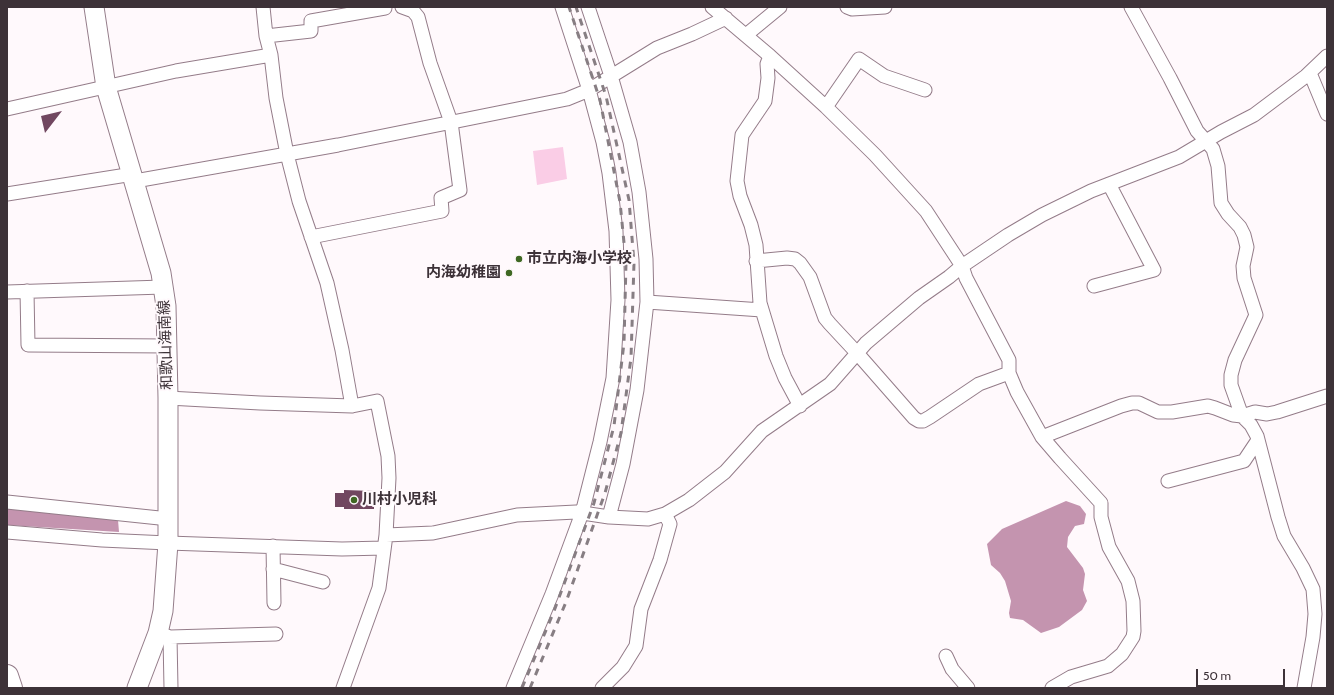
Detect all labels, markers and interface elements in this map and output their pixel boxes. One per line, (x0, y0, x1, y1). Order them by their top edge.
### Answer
place label: 市立内海小学校 (527, 250, 632, 268)
marker: 市立内海小学校 (514, 254, 524, 264)
place label: 内海幼稚園 (426, 264, 501, 282)
marker: 内海幼稚園 (504, 268, 514, 278)
street label: 和歌山海南線 (155, 300, 177, 390)
place label: 川村小児科 (362, 491, 437, 509)
marker: 川村小児科 (349, 495, 359, 505)
scale bar (1198, 661, 1287, 687)
text: 50 m (1203, 668, 1231, 683)

